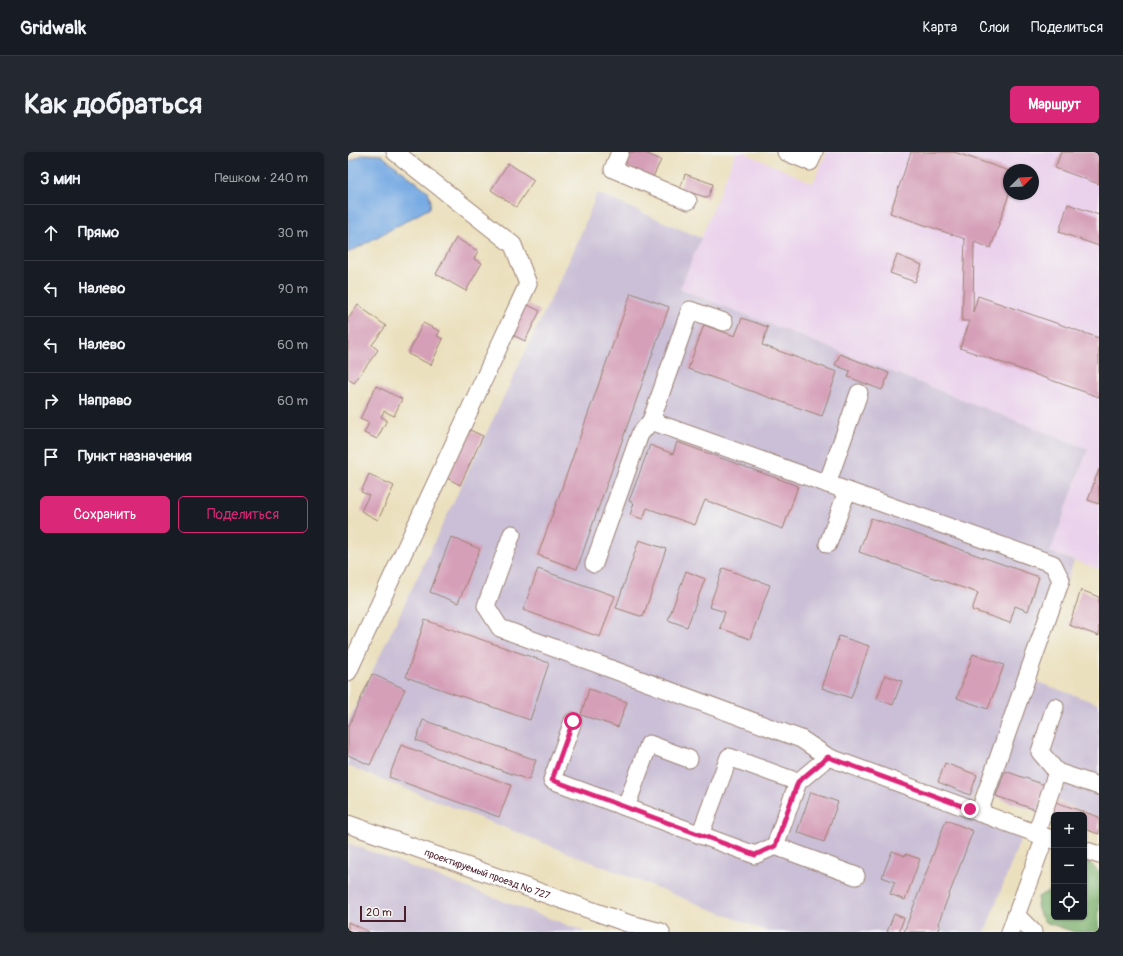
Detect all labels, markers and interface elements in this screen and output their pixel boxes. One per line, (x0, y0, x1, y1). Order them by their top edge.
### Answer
text: Gridwalk (20, 16, 86, 40)
text: Карта (923, 19, 957, 36)
text: Слои (979, 19, 1009, 36)
text: Поделиться (1031, 19, 1103, 36)
button: Маршрут (1010, 86, 1099, 123)
text: Как добраться (24, 87, 202, 122)
north arrow (1003, 164, 1039, 200)
text: 3 мин (40, 168, 80, 189)
text: Пешком · 240 m (214, 170, 308, 186)
icon: ahead (40, 222, 62, 244)
text: Прямо (78, 223, 119, 242)
text: 30 m (278, 225, 308, 241)
icon: left (40, 278, 62, 300)
text: Налево (78, 279, 125, 298)
text: 90 m (278, 281, 308, 297)
icon: left (40, 334, 62, 356)
text: Налево (78, 335, 125, 354)
text: 60 m (277, 337, 308, 353)
icon: right (40, 390, 62, 412)
text: Направо (78, 391, 132, 410)
text: 60 m (277, 393, 308, 409)
icon: arrive (40, 446, 62, 468)
text: Пункт назначения (78, 447, 192, 466)
button: Сохранить (40, 496, 170, 533)
button: Поделиться (178, 496, 308, 533)
route start (564, 712, 582, 730)
route end (961, 800, 979, 818)
map controls (1051, 812, 1087, 920)
button: + (1051, 812, 1087, 848)
street label: проектируемый проезд № 727 (423, 847, 552, 902)
button: − (1051, 848, 1087, 884)
button: locate (1051, 884, 1087, 920)
scale bar (360, 904, 406, 923)
text: 20 m (366, 906, 392, 919)

